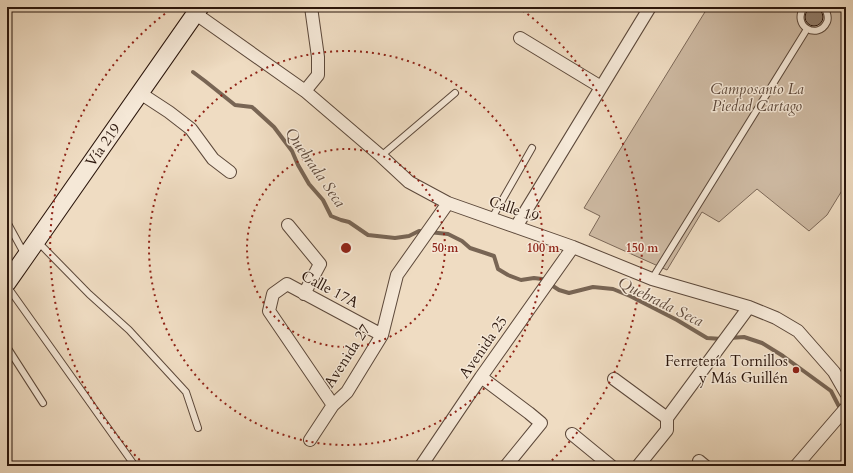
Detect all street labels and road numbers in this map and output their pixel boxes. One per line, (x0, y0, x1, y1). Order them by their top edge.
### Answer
street label: Vía 219 (81, 119, 125, 171)
street label: Calle 19 (486, 191, 542, 227)
street label: Calle 17A (298, 266, 363, 313)
street label: Avenida 25 (454, 312, 512, 382)
street label: Avenida 27 (319, 320, 375, 392)

